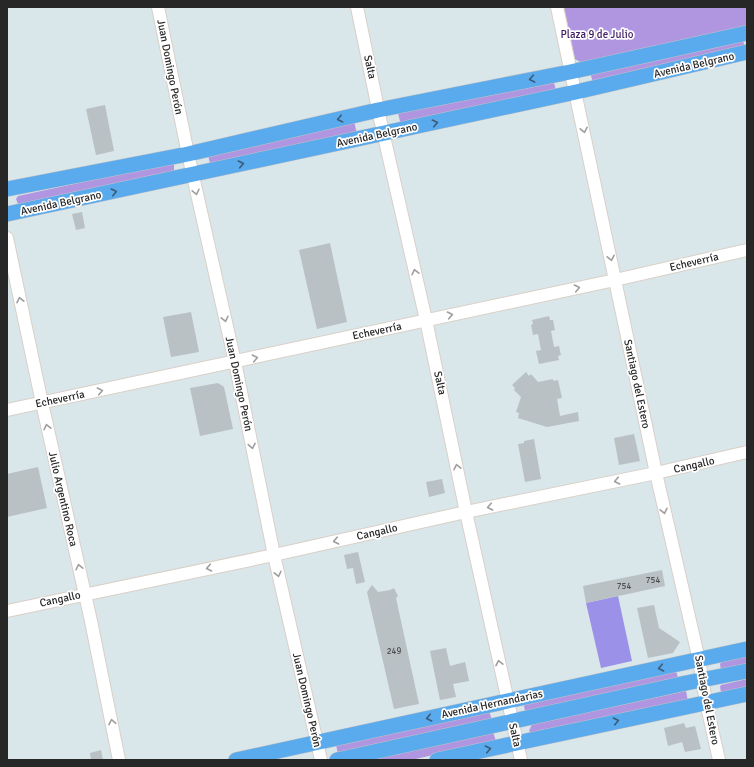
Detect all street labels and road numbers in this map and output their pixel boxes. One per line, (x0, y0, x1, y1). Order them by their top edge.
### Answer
street label: Juan Domingo Perón (154, 18, 186, 116)
street label: Avenida Belgrano (653, 49, 736, 81)
street label: Salta (361, 54, 379, 81)
street label: Avenida Belgrano (335, 120, 419, 150)
street label: Avenida Belgrano (19, 188, 103, 218)
street label: Echeverría (668, 250, 720, 274)
street label: Echeverría (351, 319, 403, 343)
street label: Juan Domingo Perón (223, 335, 255, 433)
street label: Santiago del Estero (621, 338, 653, 430)
street label: Salta (431, 370, 449, 397)
street label: Echeverría (34, 387, 86, 411)
street label: Julio Argentino Roca (46, 450, 80, 548)
street label: Cangallo (672, 454, 716, 476)
street label: Cangallo (355, 521, 399, 543)
street label: Cangallo (38, 588, 82, 610)
street label: Juan Domingo Perón (290, 652, 324, 748)
street label: Santiago del Estero (692, 654, 722, 746)
street label: Avenida Hernandarias (440, 687, 544, 721)
street label: Salta (506, 722, 524, 749)

